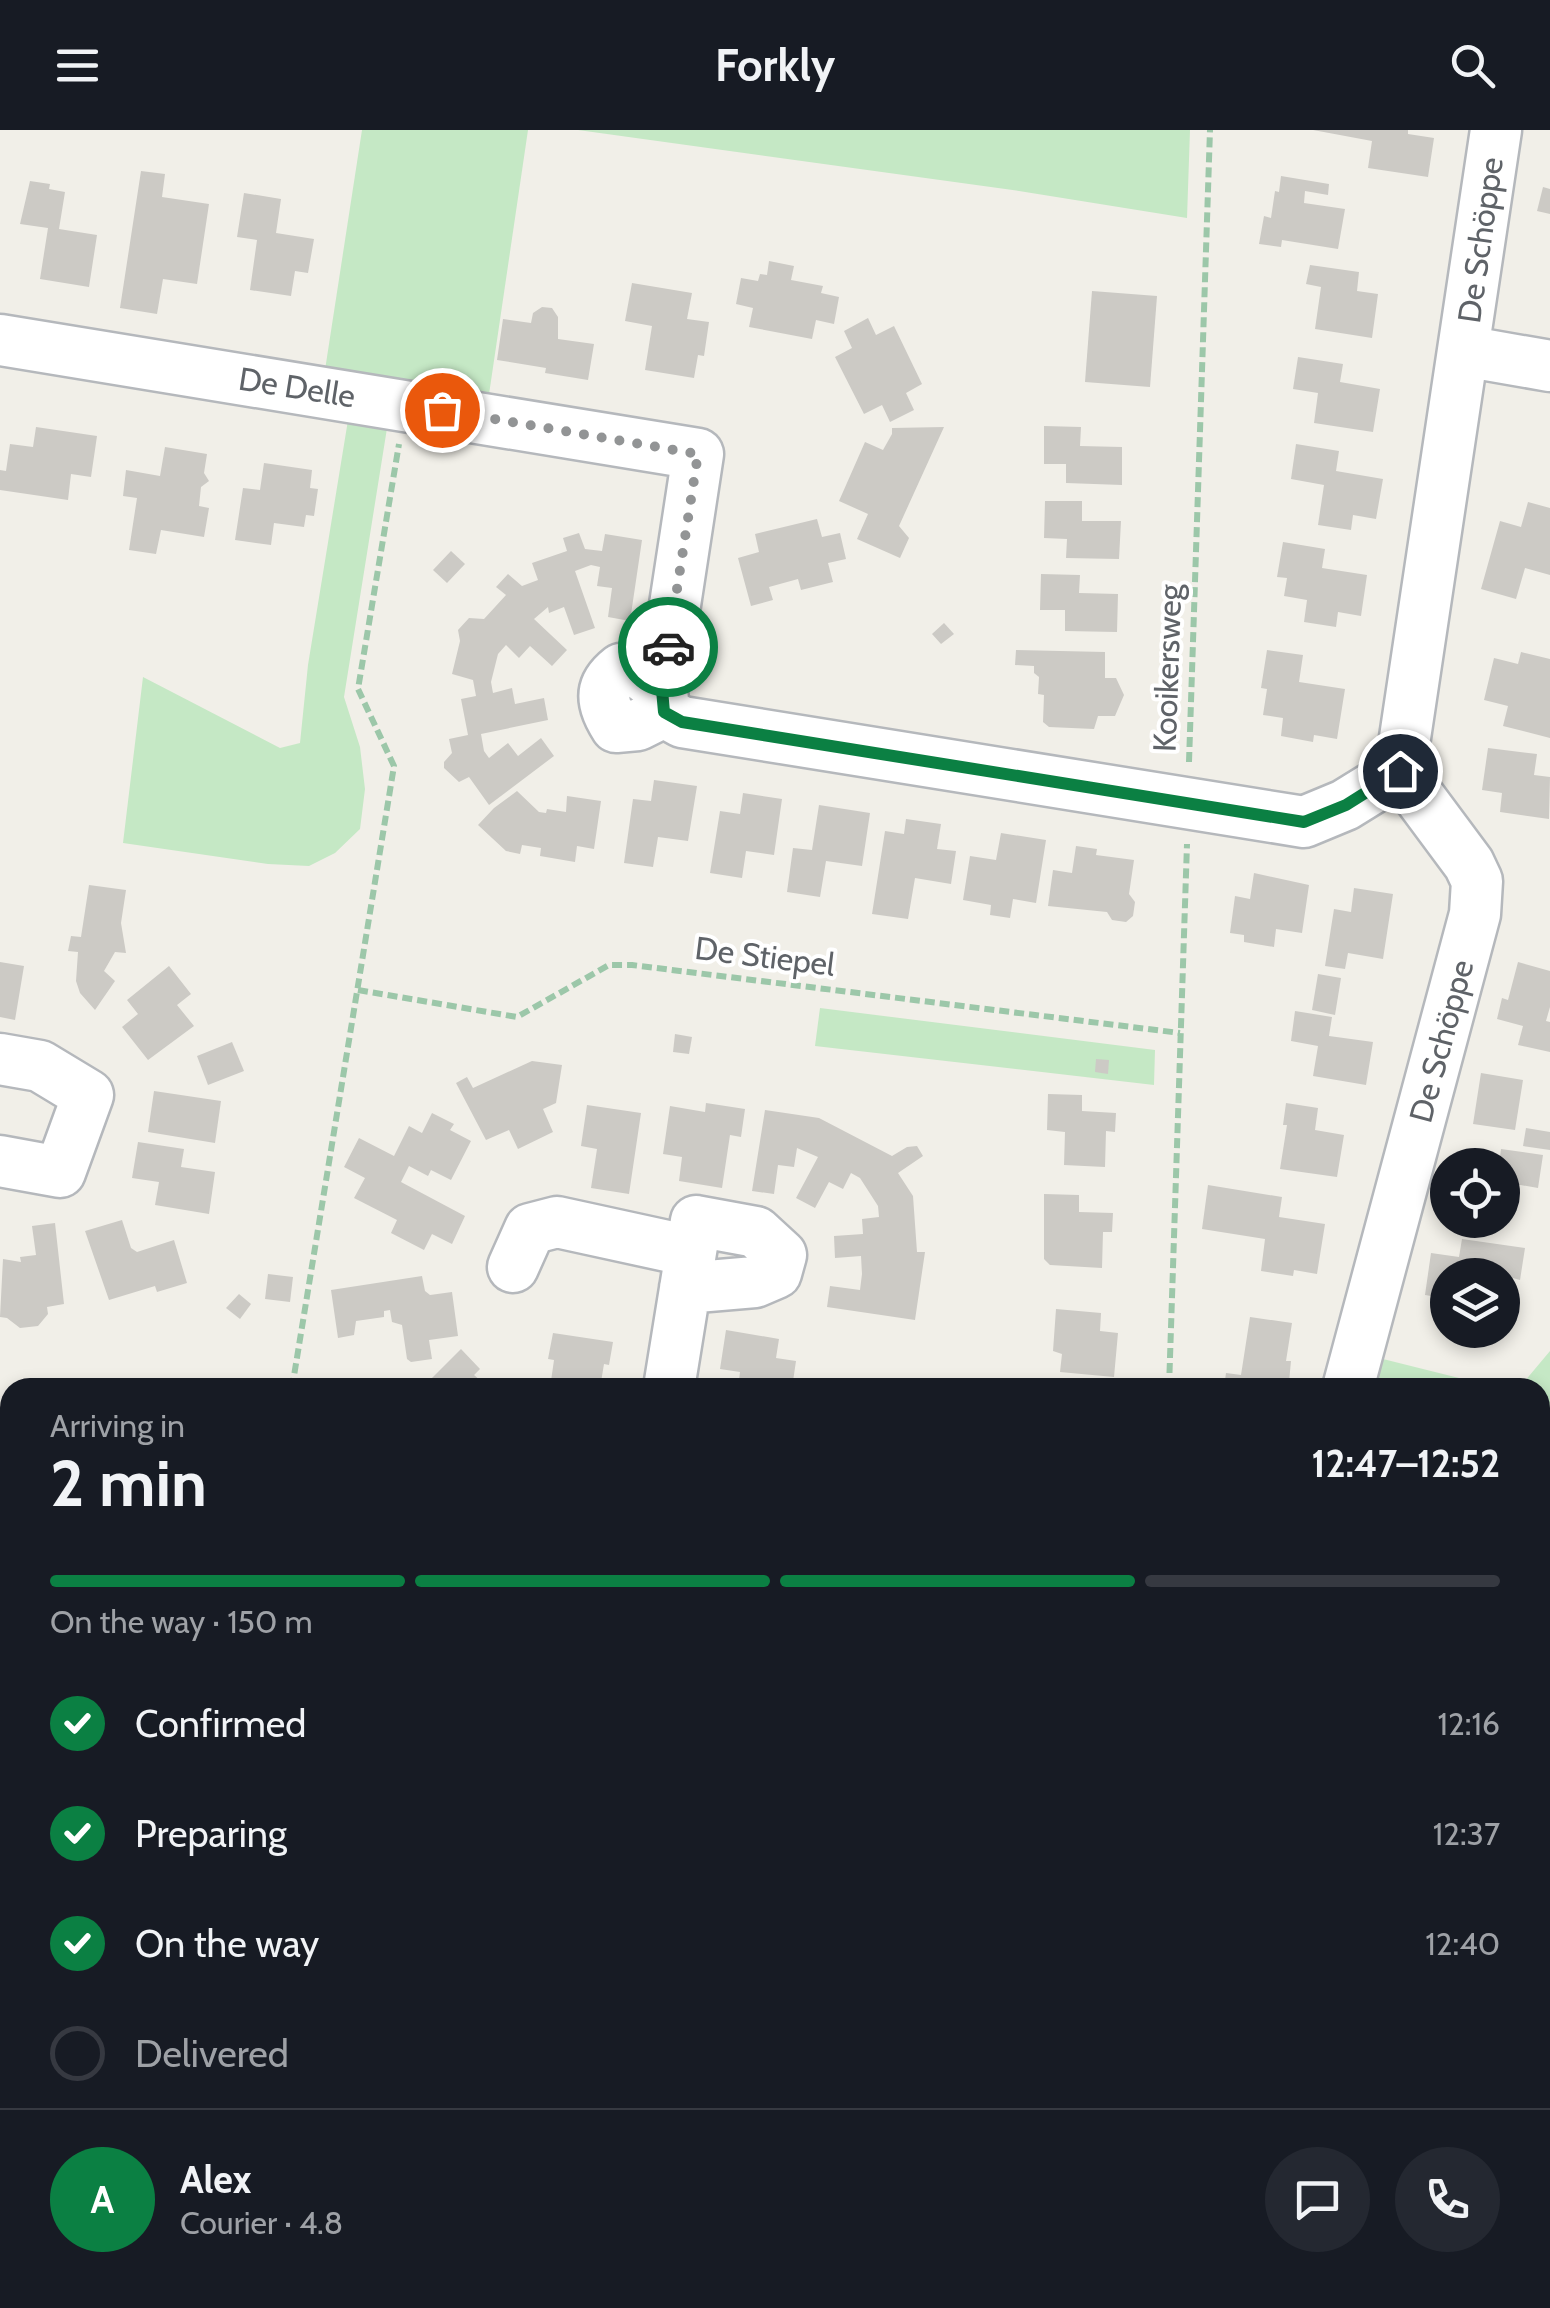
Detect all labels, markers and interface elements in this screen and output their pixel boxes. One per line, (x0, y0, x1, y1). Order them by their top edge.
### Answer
icon: menu (50, 38, 105, 93)
text: Forkly (715, 38, 835, 92)
icon: search (1445, 38, 1500, 93)
street label: De Schöppe (1449, 155, 1511, 325)
street label: De Delle (236, 359, 358, 415)
pin (400, 368, 485, 453)
icon: bag (415, 383, 470, 438)
street label: Kooikersweg (1145, 582, 1189, 753)
courier (618, 597, 718, 697)
icon: car (641, 620, 696, 675)
pin (1358, 729, 1443, 814)
icon: home (1373, 744, 1428, 799)
street label: De Stiepel (693, 928, 838, 984)
street label: De Schöppe (1401, 955, 1481, 1127)
map controls (1430, 1148, 1520, 1348)
button: locate (1430, 1148, 1520, 1238)
button: layers (1430, 1258, 1520, 1348)
text: Arriving in (50, 1406, 185, 1445)
text: 12:47–12:52 (1311, 1440, 1500, 1487)
text: 2 min (50, 1443, 207, 1522)
text: On the way · 150 m (50, 1602, 313, 1641)
icon: check (50, 1696, 105, 1751)
text: Confirmed (135, 1700, 306, 1747)
text: 12:16 (1438, 1704, 1500, 1743)
icon: check (50, 1806, 105, 1861)
text: Preparing (135, 1810, 287, 1857)
text: 12:37 (1433, 1814, 1500, 1853)
icon: check (50, 1916, 105, 1971)
text: On the way (135, 1920, 319, 1967)
text: 12:40 (1425, 1924, 1500, 1963)
text: Delivered (135, 2030, 289, 2077)
button: chat (1265, 2147, 1370, 2252)
button: phone (1395, 2147, 1500, 2252)
text: Alex (180, 2156, 251, 2203)
text: A (91, 2176, 114, 2223)
text: Courier · 4.8 (180, 2203, 343, 2242)

